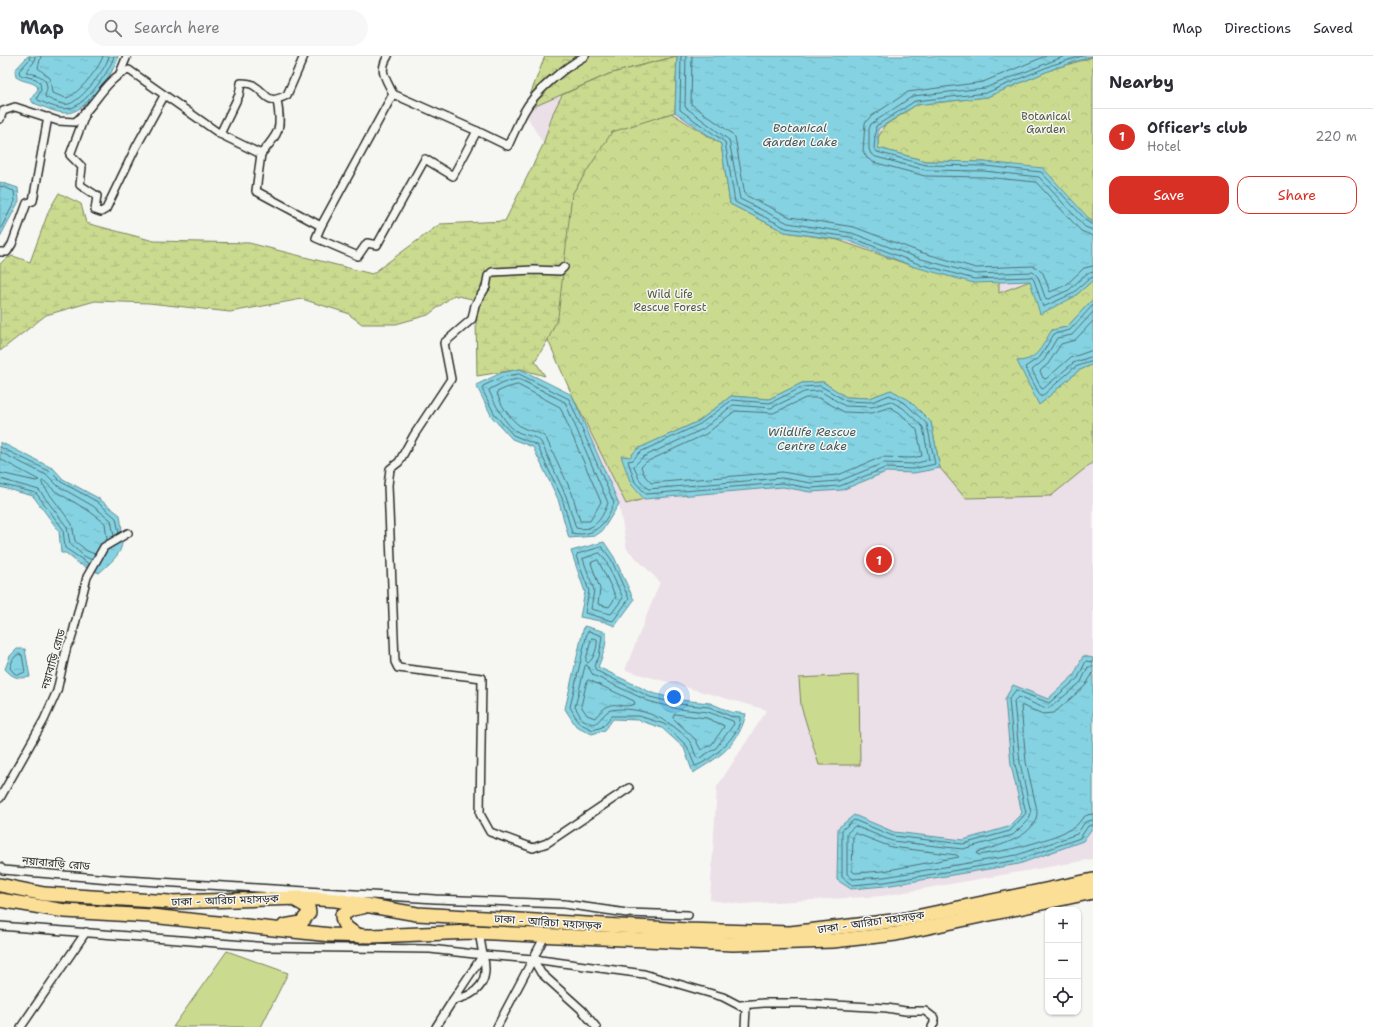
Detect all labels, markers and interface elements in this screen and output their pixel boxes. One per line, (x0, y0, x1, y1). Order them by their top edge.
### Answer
search box (88, 10, 368, 46)
text: Map (20, 15, 64, 40)
icon: search (102, 17, 124, 39)
text: Search here (134, 18, 220, 38)
text: Map (1173, 19, 1203, 37)
text: Directions (1225, 19, 1291, 37)
text: Saved (1313, 19, 1353, 37)
text: Nearby (1109, 71, 1174, 93)
park label: Botanical Garden (1021, 109, 1071, 137)
text: Officer's club (1147, 118, 1248, 138)
water label: Botanical Garden Lake (763, 120, 838, 150)
text: 1 (1119, 128, 1125, 145)
text: 220 m (1315, 128, 1357, 145)
text: Hotel (1147, 138, 1181, 155)
button: Save (1109, 176, 1229, 214)
button: Share (1237, 176, 1357, 214)
park label: Wild Life Rescue Forest (633, 287, 707, 315)
water label: Wildlife Rescue Centre Lake (768, 424, 856, 454)
pin: 1 (866, 545, 892, 575)
street label: নয়াবাড়ি রোড (37, 627, 69, 692)
your location (664, 687, 684, 707)
street label: নয়াবারড়ি রোড (20, 853, 91, 874)
street label: ঢাকা - আরিচা মহাসড়ক (170, 891, 279, 910)
map controls (1045, 907, 1081, 1015)
button: + (1045, 907, 1081, 943)
street label: ঢাকা - আরিচা মহাসড়ক (816, 908, 925, 938)
street label: ঢাকা - আরিচা মহাসড়ক (493, 911, 602, 934)
button: − (1045, 943, 1081, 979)
button: locate (1045, 979, 1081, 1015)

